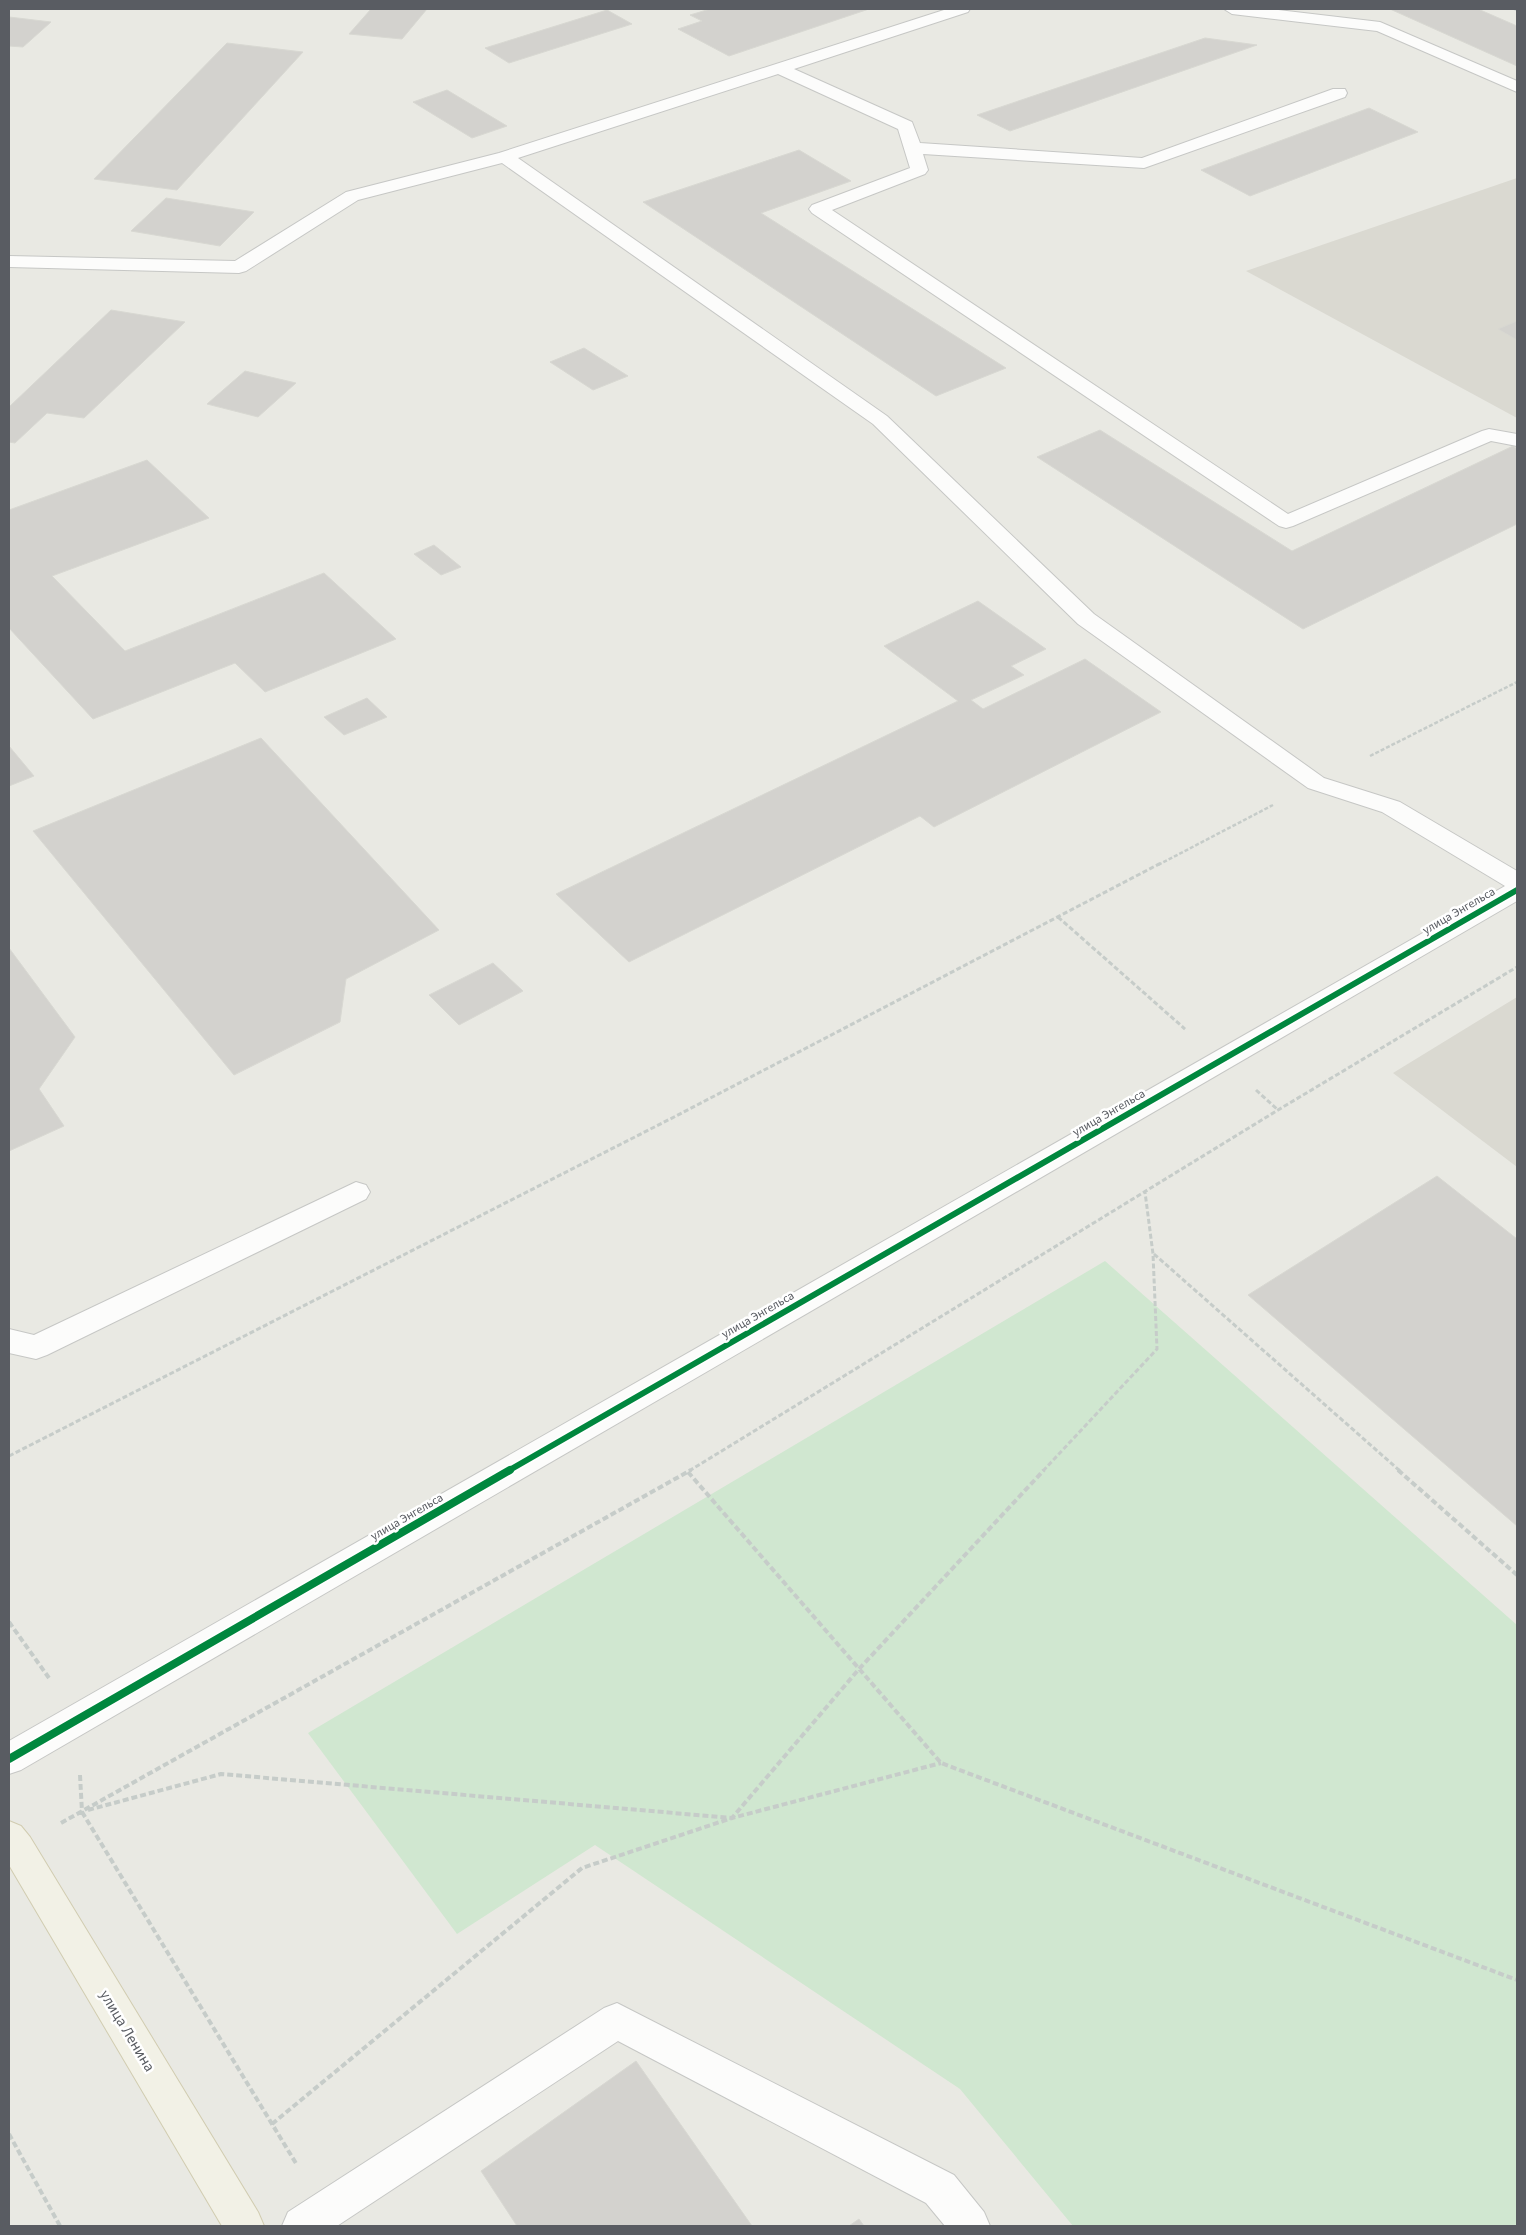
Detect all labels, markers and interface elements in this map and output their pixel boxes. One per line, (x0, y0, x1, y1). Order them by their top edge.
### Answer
street label: улица Энгельса (1419, 883, 1499, 939)
street label: улица Энгельса (1069, 1085, 1149, 1141)
street label: улица Энгельса (718, 1287, 798, 1343)
street label: улица Энгельса (367, 1489, 447, 1545)
street label: улица Ленина (94, 1986, 160, 2076)

